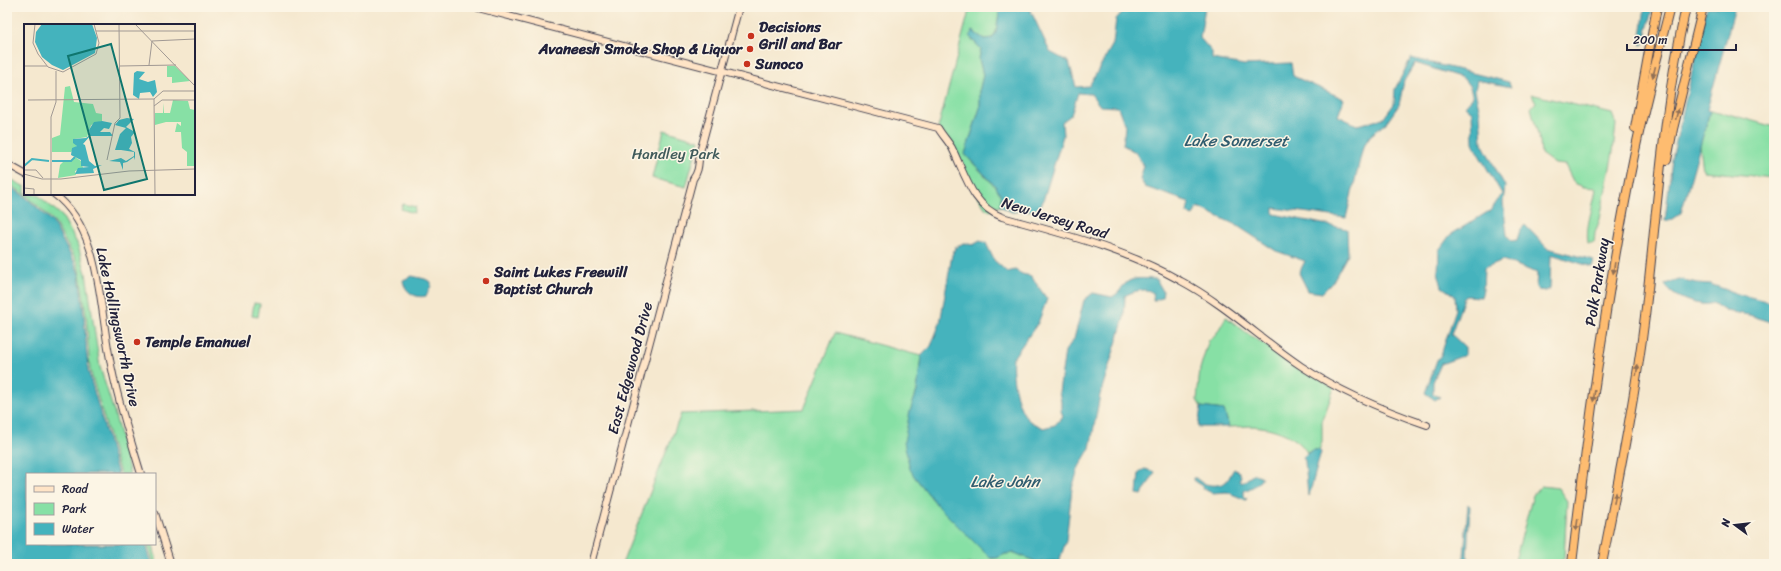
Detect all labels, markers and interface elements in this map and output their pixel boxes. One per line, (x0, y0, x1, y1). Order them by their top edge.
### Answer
place label: Decisions Grill and Bar (758, 14, 844, 57)
inset map (24, 24, 195, 195)
scale bar (1627, 26, 1736, 52)
text: 200 m (1633, 29, 1667, 51)
marker: Decisions Grill and Bar (746, 31, 756, 41)
place label: Avaneesh Smoke Shop & Liquor (538, 36, 744, 62)
marker: Avaneesh Smoke Shop & Liquor (745, 44, 755, 54)
place label: Sunoco (754, 51, 804, 77)
marker: Sunoco (742, 59, 752, 69)
one-way arrow (1650, 66, 1656, 78)
one-way arrow (1674, 108, 1680, 121)
water label: Lake Somerset (1184, 126, 1290, 155)
park label: Handley Park (632, 141, 720, 167)
street label: New Jersey Road (998, 189, 1113, 247)
street label: Polk Parkway (1577, 236, 1617, 328)
street label: Lake Hollingsworth Drive (88, 245, 148, 409)
place label: Saint Lukes Freewill Baptist Church (493, 259, 628, 302)
one-way arrow (1610, 262, 1616, 274)
marker: Saint Lukes Freewill Baptist Church (481, 276, 491, 286)
street label: East Edgewood Drive (600, 299, 660, 437)
place label: Temple Emanuel (145, 329, 251, 355)
marker: Temple Emanuel (132, 337, 142, 347)
one-way arrow (1634, 364, 1640, 376)
one-way arrow (1591, 390, 1597, 402)
water label: Lake John (971, 467, 1042, 496)
legend (26, 473, 156, 545)
text: Road (62, 478, 89, 500)
one-way arrow (1612, 492, 1618, 504)
text: Park (62, 498, 87, 520)
north arrow (1715, 505, 1755, 545)
text: N (1715, 516, 1736, 530)
text: Water (62, 518, 95, 540)
one-way arrow (1574, 519, 1580, 531)

